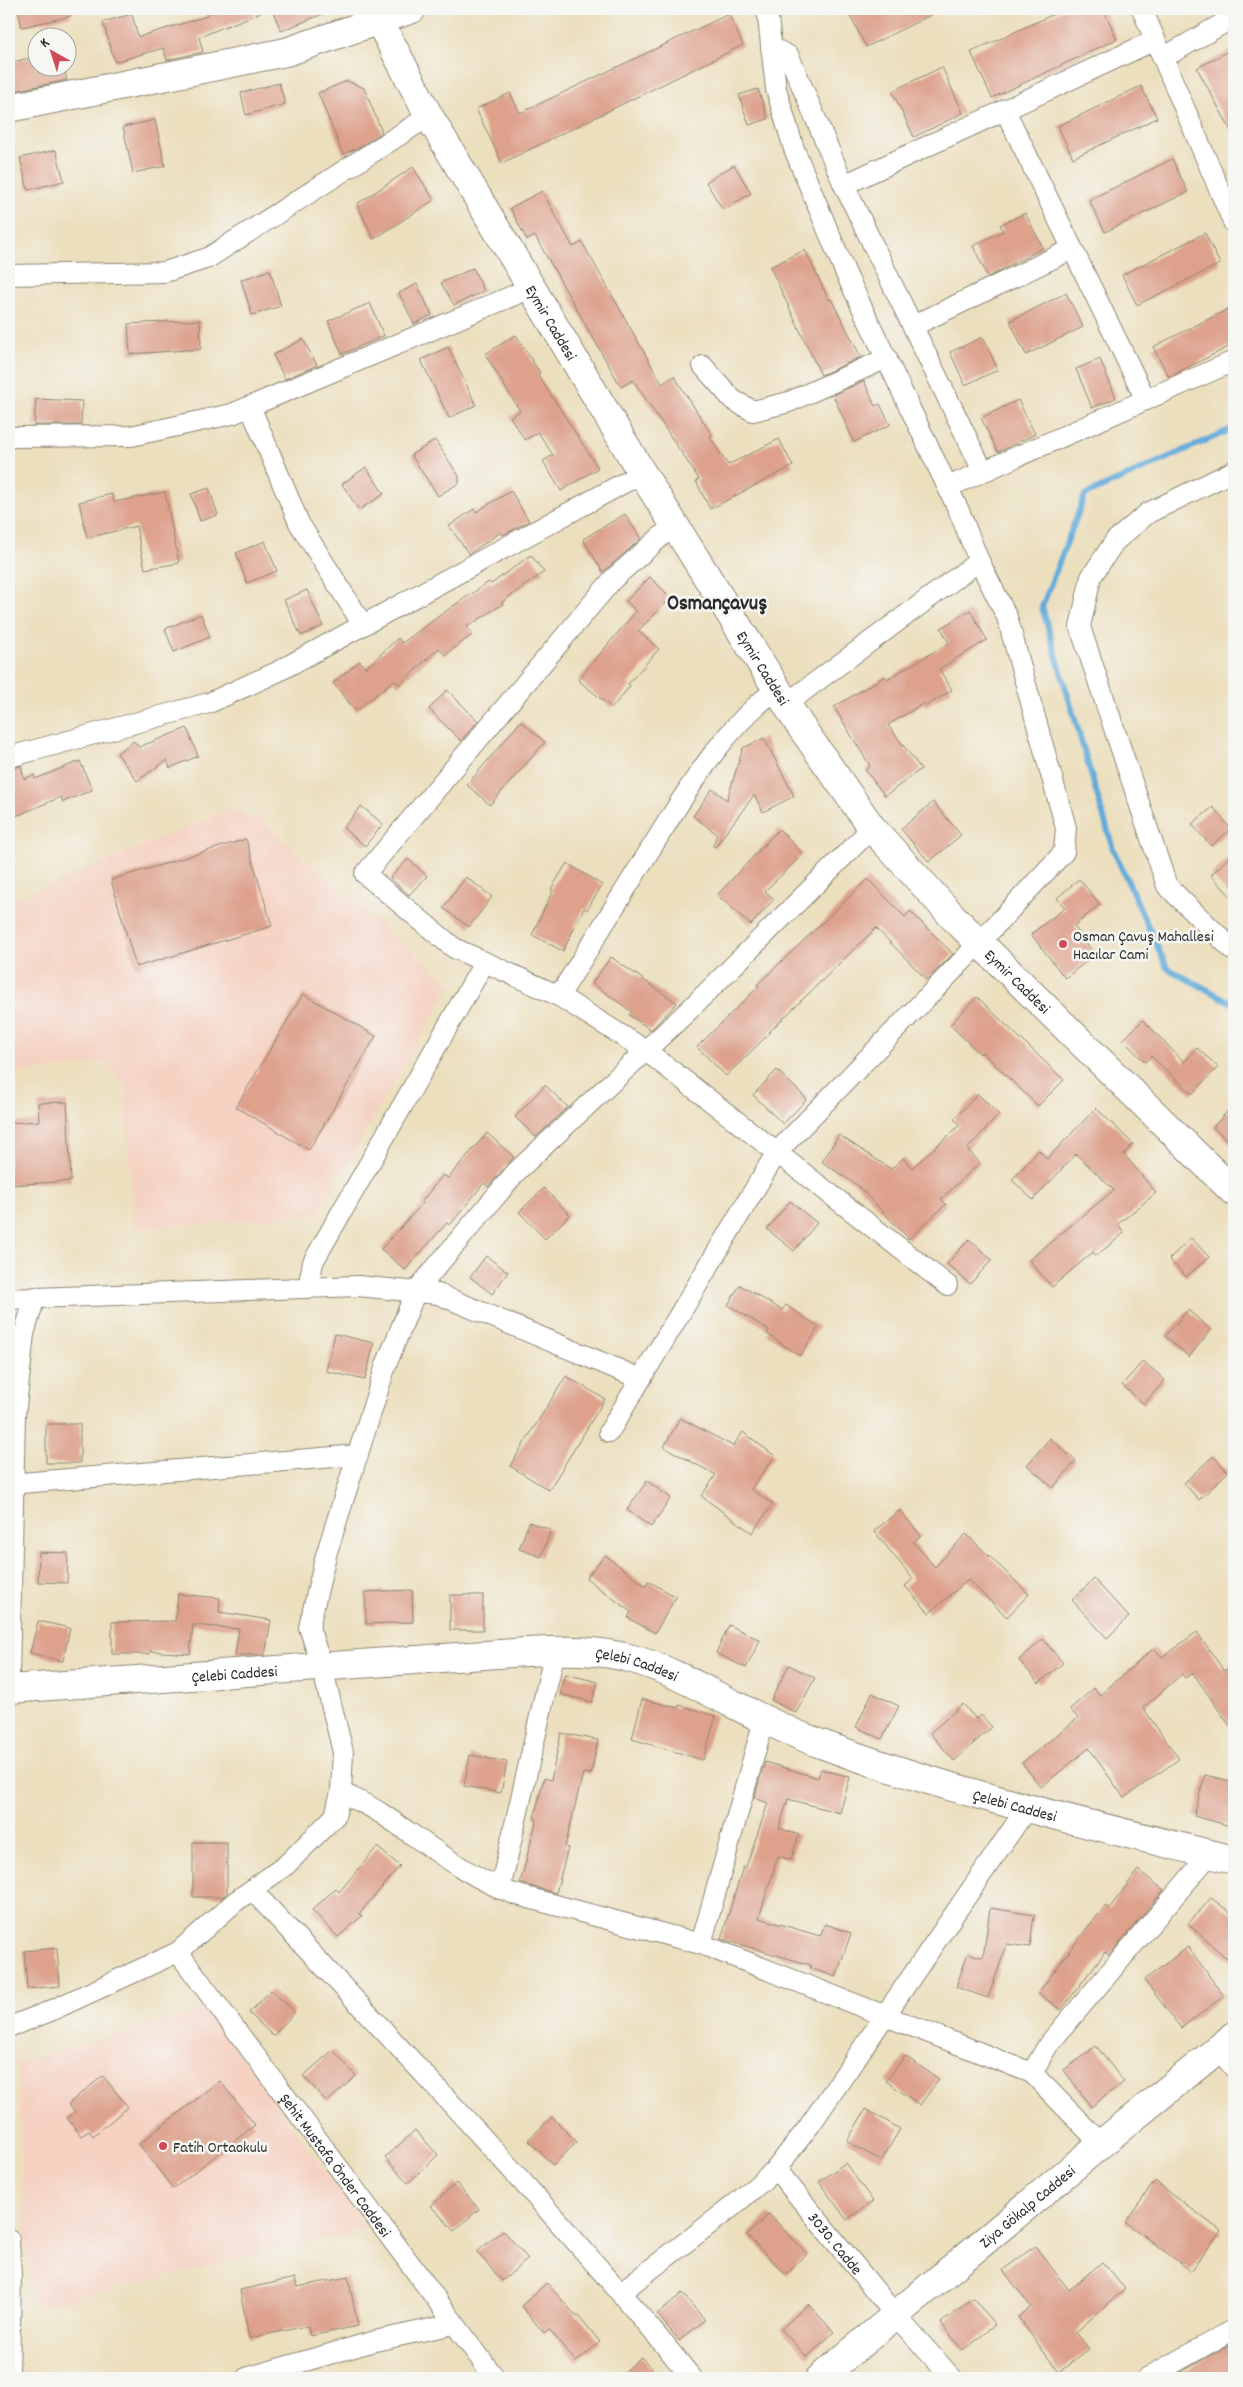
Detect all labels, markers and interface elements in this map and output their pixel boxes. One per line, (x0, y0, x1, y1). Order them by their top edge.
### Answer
north arrow (28, 28, 78, 78)
text: K (36, 33, 54, 53)
street label: Eymir Caddesi (518, 281, 581, 366)
district label: Osmançavuş (667, 590, 767, 620)
street label: Eymir Caddesi (729, 627, 794, 711)
place label: Osman Çavuş Mahallesi Hacılar Cami (1073, 926, 1214, 967)
marker: Osman Çavuş Mahallesi Hacılar Cami (1057, 938, 1069, 950)
street label: Eymir Caddesi (978, 945, 1055, 1020)
street label: Çelebi Caddesi (594, 1643, 682, 1689)
street label: Çelebi Caddesi (191, 1661, 278, 1690)
street label: Çelebi Caddesi (970, 1785, 1059, 1829)
street label: Şehit Mustafa Önder Caddesi (273, 2089, 395, 2243)
place label: Fatih Ortaokulu (173, 2137, 267, 2160)
marker: Fatih Ortaokulu (157, 2140, 169, 2152)
street label: Ziya Gökalp Caddesi (975, 2161, 1081, 2255)
street label: 3030. Cadde (801, 2208, 867, 2281)

